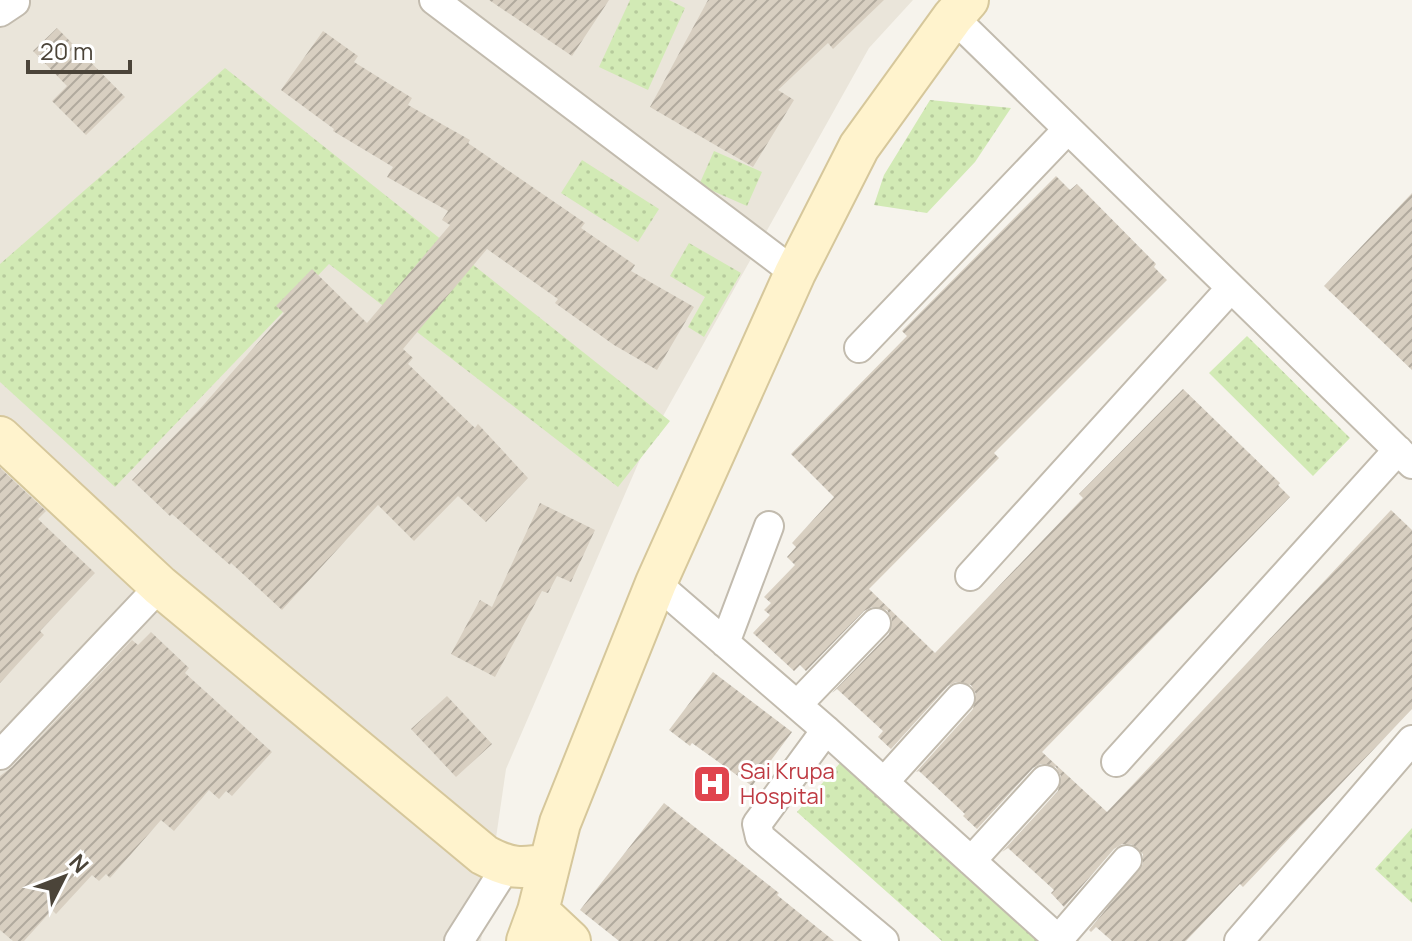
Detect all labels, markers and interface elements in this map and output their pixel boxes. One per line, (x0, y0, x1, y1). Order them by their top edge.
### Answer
scale bar (28, 24, 130, 74)
text: 20 m (40, 34, 93, 67)
place label: Sai Krupa Hospital (740, 756, 835, 811)
hospital icon: Sai Krupa Hospital (691, 763, 733, 805)
north arrow (24, 837, 104, 917)
text: N (62, 848, 95, 880)

